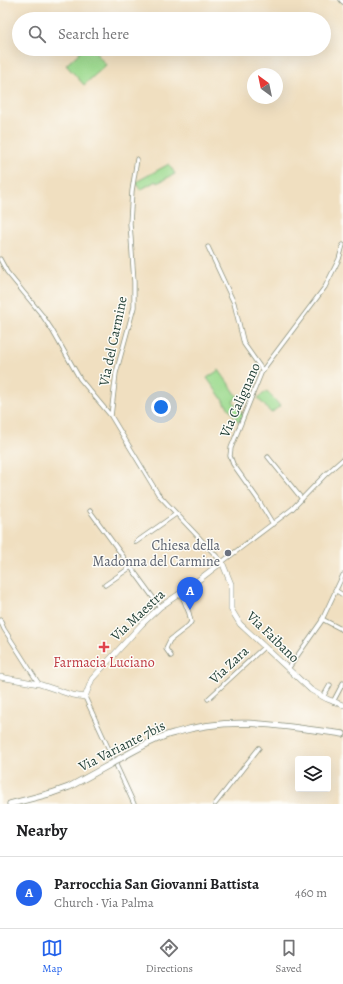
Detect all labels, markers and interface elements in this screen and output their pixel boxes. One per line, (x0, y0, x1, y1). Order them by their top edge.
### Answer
search box (12, 12, 331, 56)
icon: search (26, 23, 48, 45)
text: Search here (58, 24, 129, 44)
north arrow (247, 68, 283, 104)
street label: Via del Carmine (94, 294, 132, 389)
street label: Via Calignano (215, 360, 265, 441)
your location (151, 397, 171, 417)
place label: Chiesa della Madonna del Carmine (92, 536, 220, 571)
marker: Chiesa della Madonna del Carmine (223, 548, 233, 558)
pin: A (177, 577, 203, 610)
street label: Via Maestra (106, 585, 170, 646)
street label: Via Faibano (242, 606, 304, 667)
marker: Farmacia Luciano (99, 642, 109, 652)
street label: Via Zara (204, 642, 253, 689)
place label: Farmacia Luciano (53, 653, 155, 672)
street label: Via Variante 7bis (75, 716, 169, 776)
map controls (295, 756, 331, 792)
button: layers (295, 756, 331, 792)
text: Nearby (16, 819, 67, 842)
text: Parrocchia San Giovanni Battista (54, 874, 259, 894)
text: A (25, 884, 33, 901)
text: 460 m (295, 884, 327, 901)
text: Church · Via Palma (54, 894, 154, 911)
tab: Map (41, 937, 63, 976)
tab: Directions (146, 937, 193, 976)
tab: Saved (276, 937, 302, 976)

